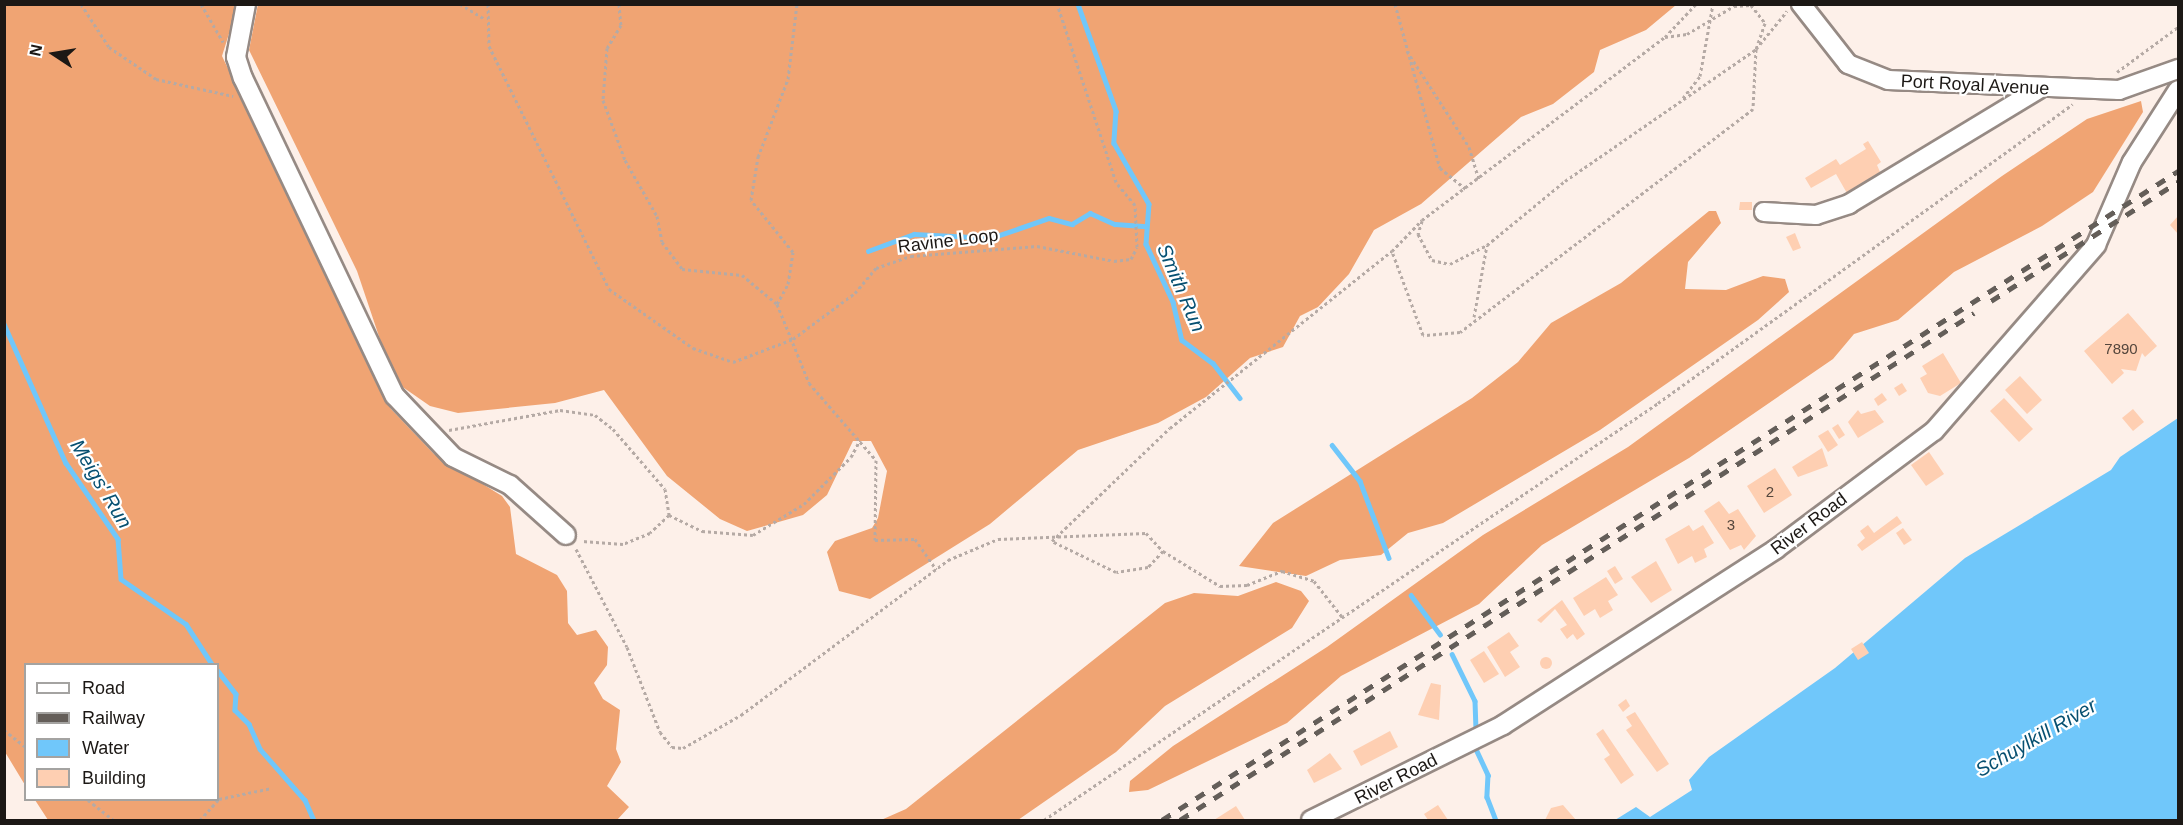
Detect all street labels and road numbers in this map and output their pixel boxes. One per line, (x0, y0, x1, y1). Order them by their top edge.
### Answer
street label: Port Royal Avenue (1900, 70, 2050, 100)
street label: Ravine Loop (897, 224, 999, 258)
street label: River Road (1767, 488, 1851, 560)
street label: River Road (1351, 749, 1441, 809)

